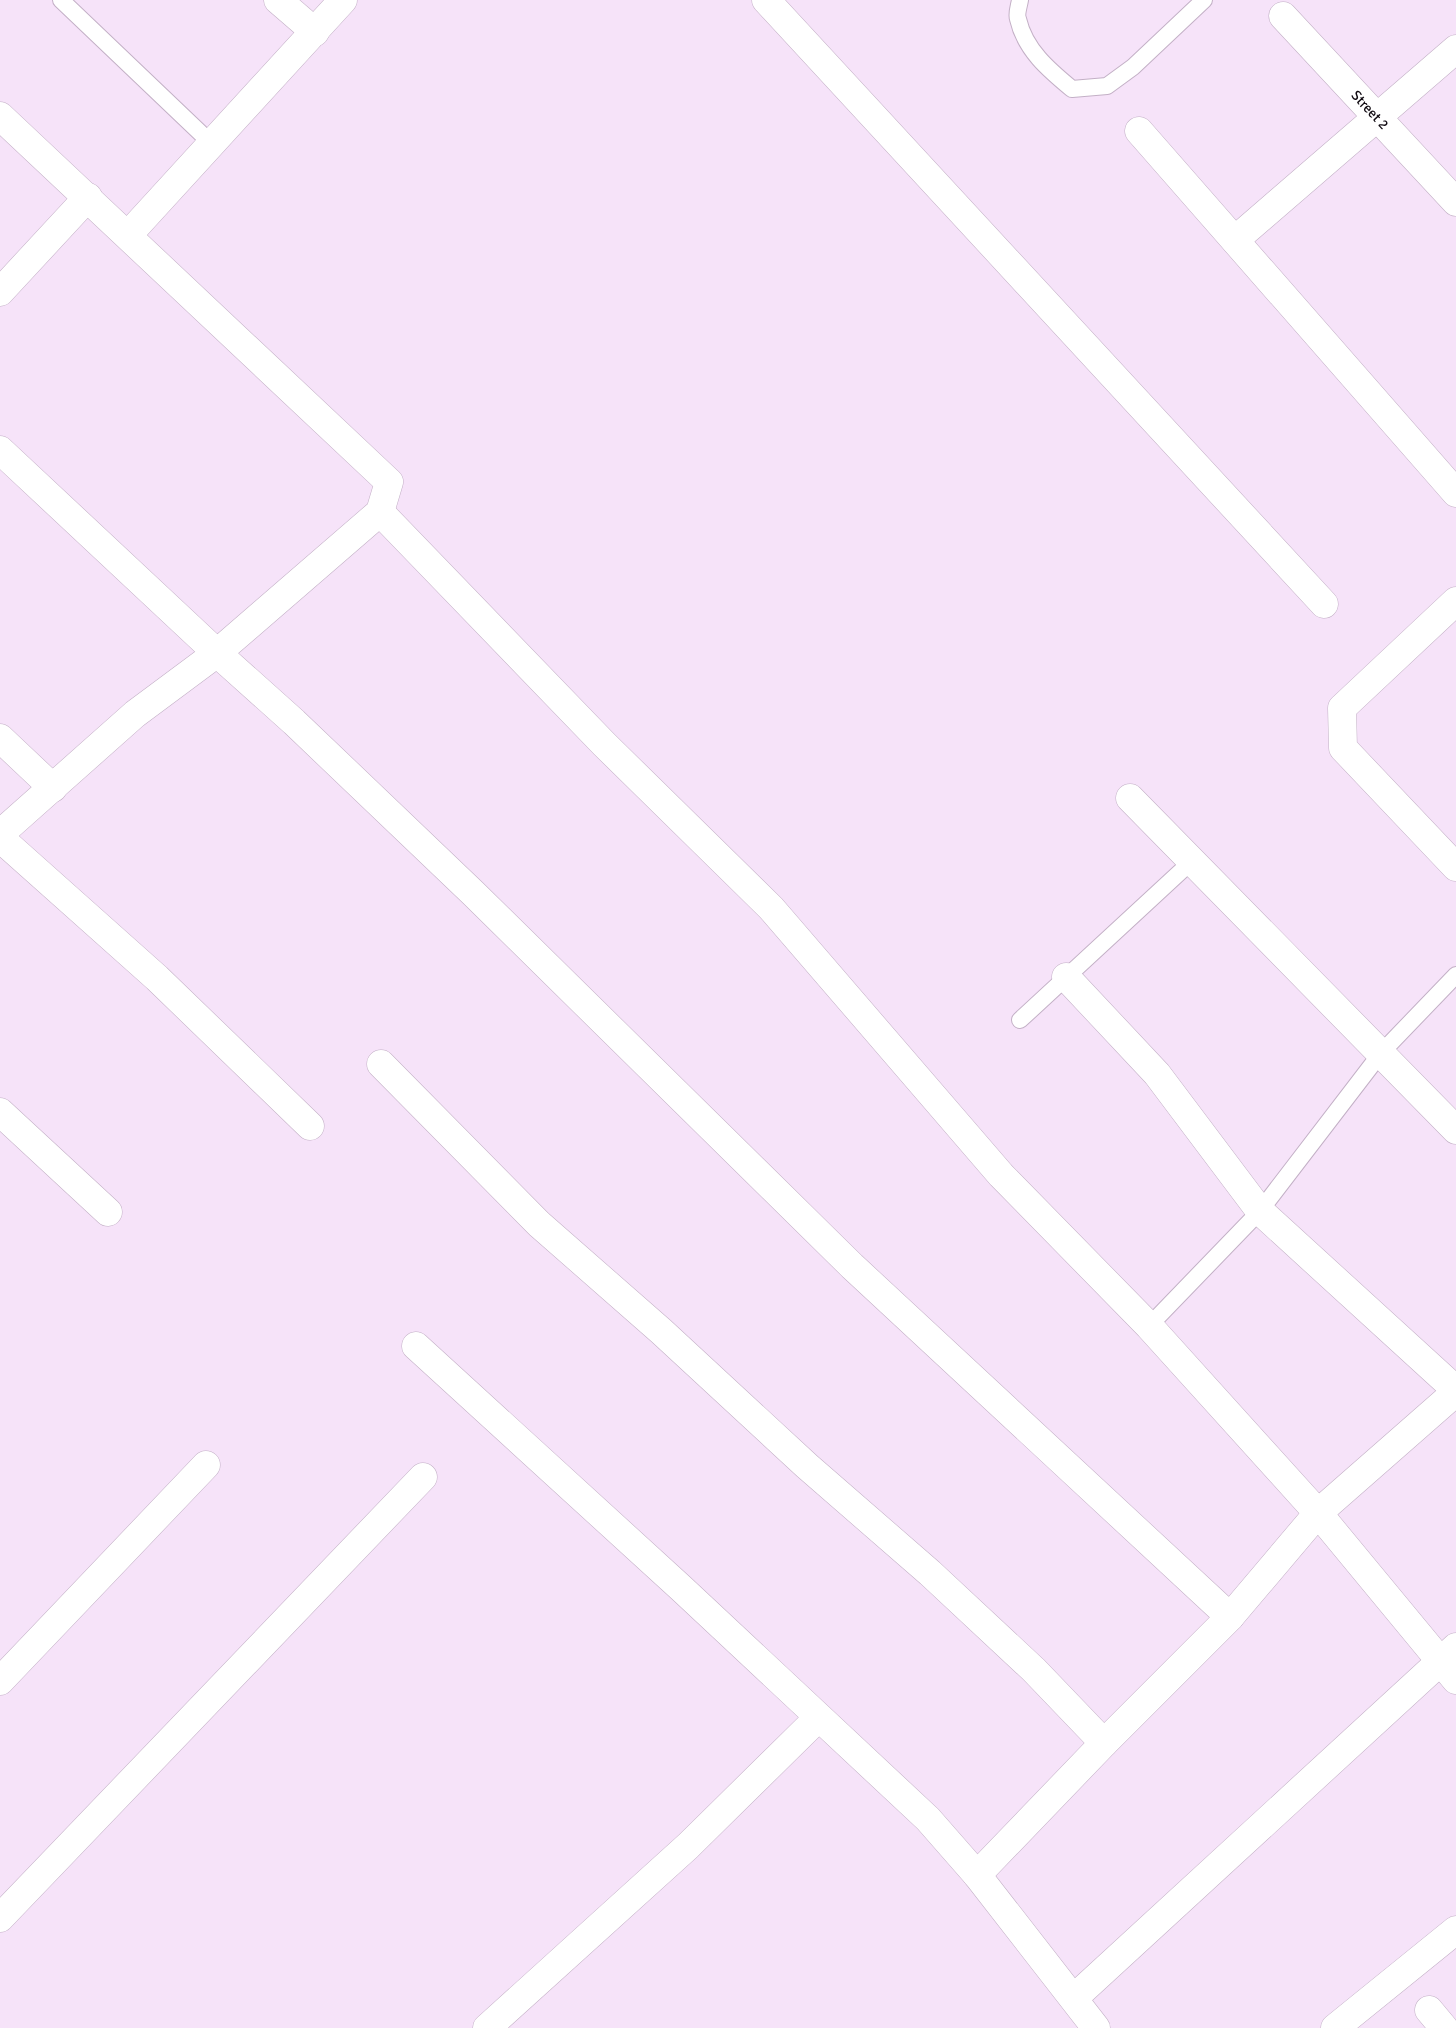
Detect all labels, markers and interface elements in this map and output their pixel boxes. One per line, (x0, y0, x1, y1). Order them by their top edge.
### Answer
street label: Street 2 (1348, 87, 1392, 133)

